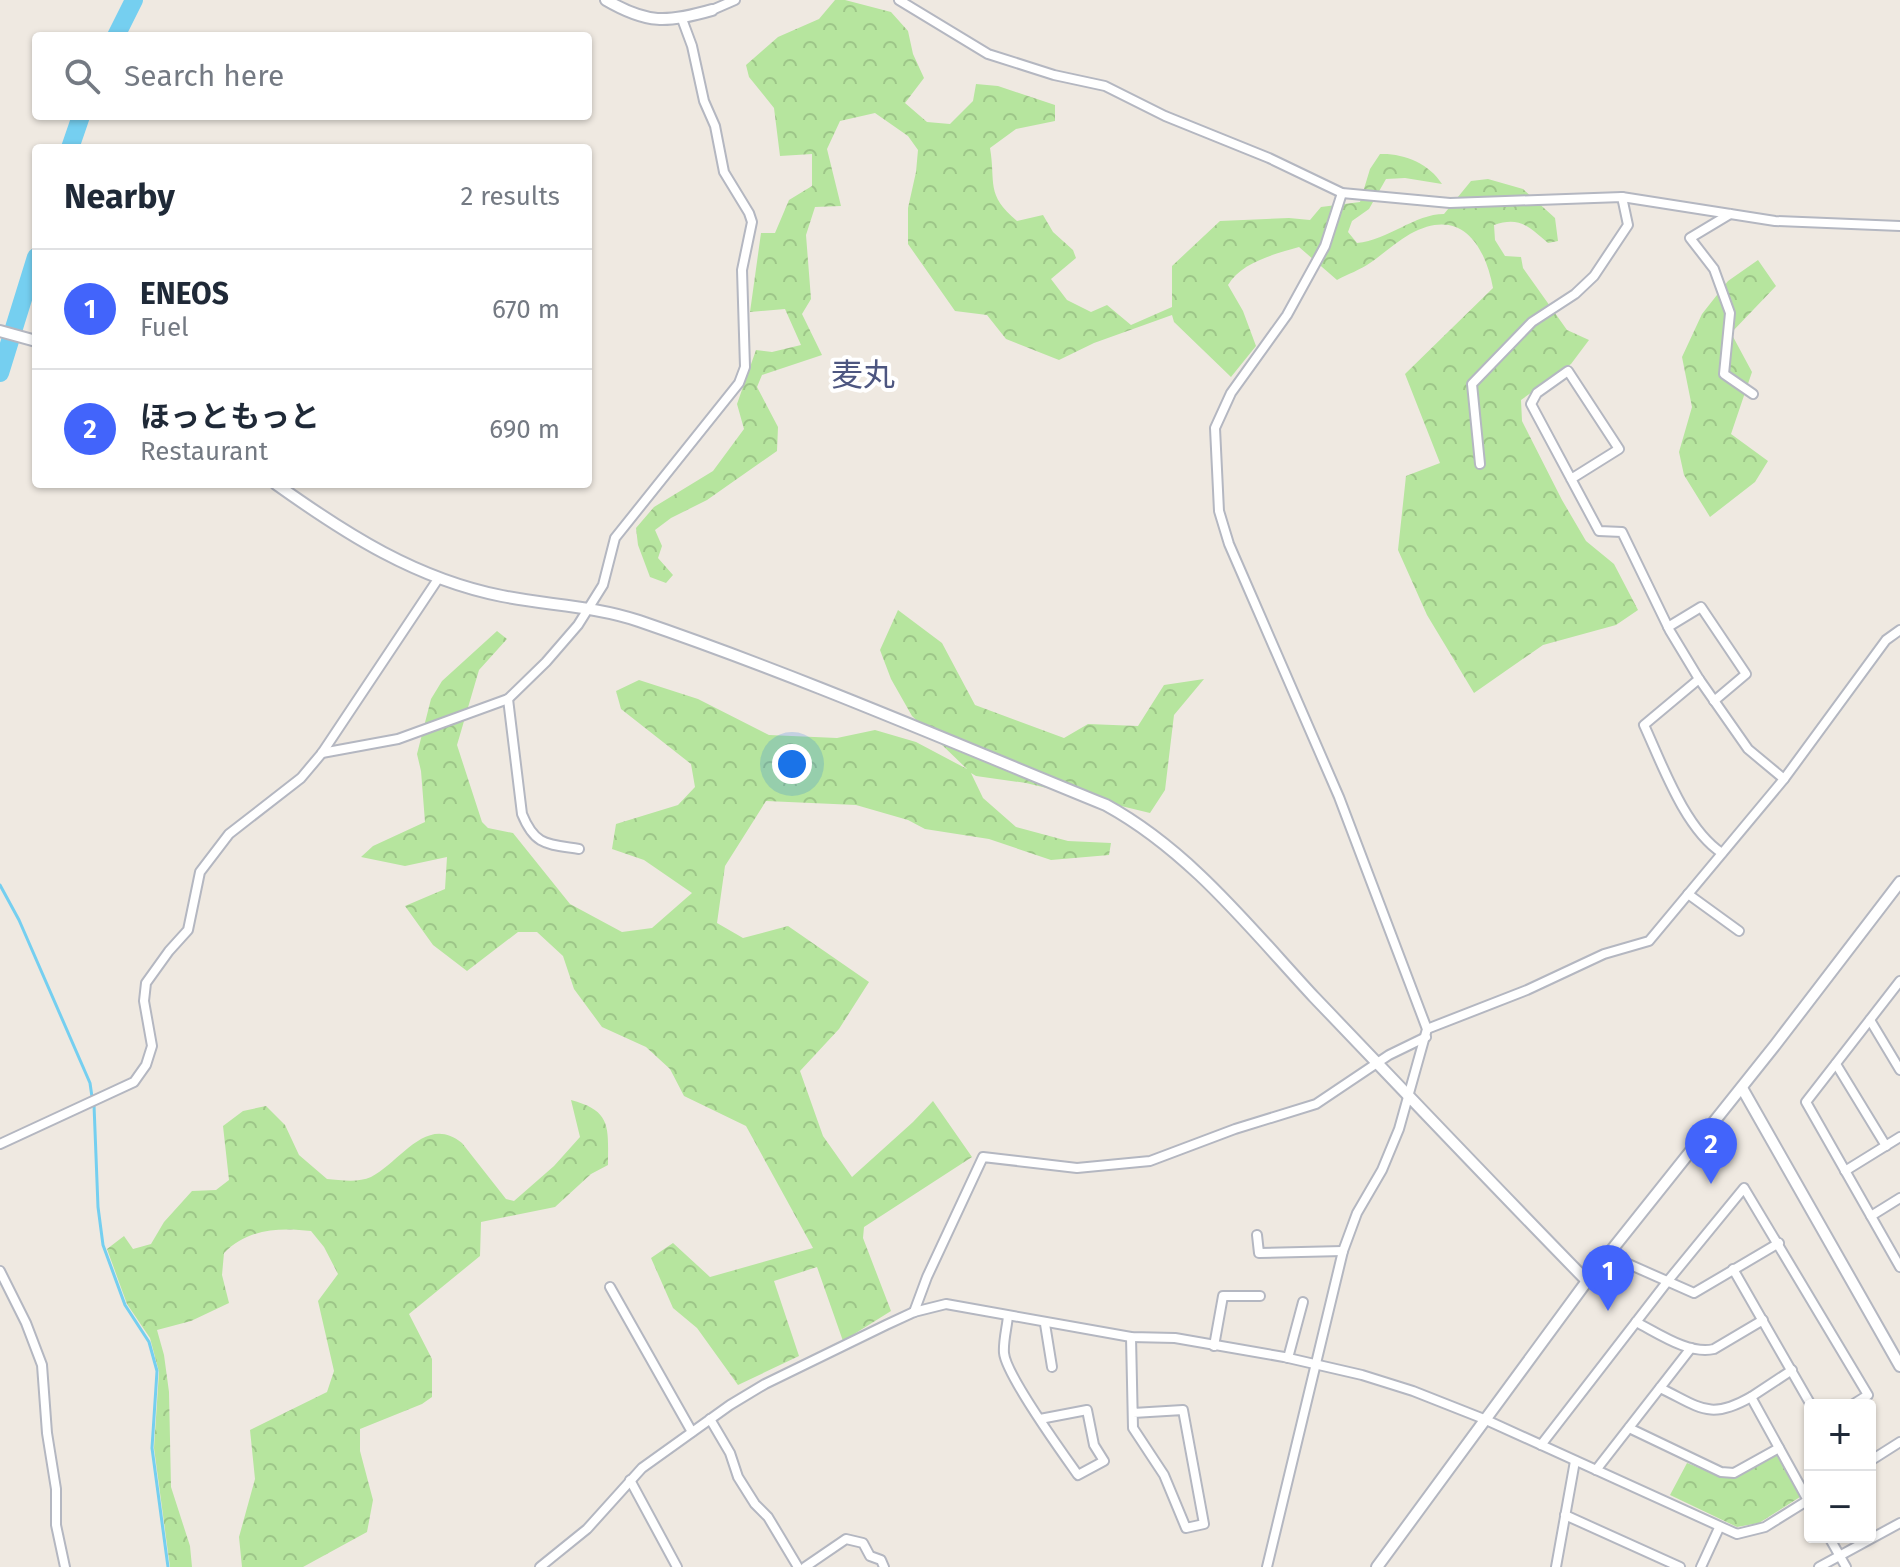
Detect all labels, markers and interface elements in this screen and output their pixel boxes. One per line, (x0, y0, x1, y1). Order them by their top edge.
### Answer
search box (32, 32, 592, 120)
icon: search (60, 54, 104, 98)
text: Search here (124, 58, 284, 94)
text: Nearby (64, 176, 175, 217)
text: 2 results (460, 181, 560, 212)
text: ENEOS (140, 276, 229, 312)
text: 1 (84, 294, 96, 325)
text: 670 m (492, 294, 560, 325)
text: Fuel (140, 312, 189, 343)
district label: 麦丸 (831, 356, 895, 394)
text: ほっともっと (140, 399, 320, 435)
text: 2 (83, 414, 97, 445)
text: 690 m (489, 414, 560, 445)
text: Restaurant (140, 436, 268, 467)
your location (772, 744, 812, 784)
pin: 2 (1685, 1118, 1737, 1184)
pin: 1 (1582, 1245, 1634, 1311)
map controls (1804, 1399, 1876, 1543)
button: + (1804, 1399, 1876, 1471)
button: − (1804, 1471, 1876, 1543)

